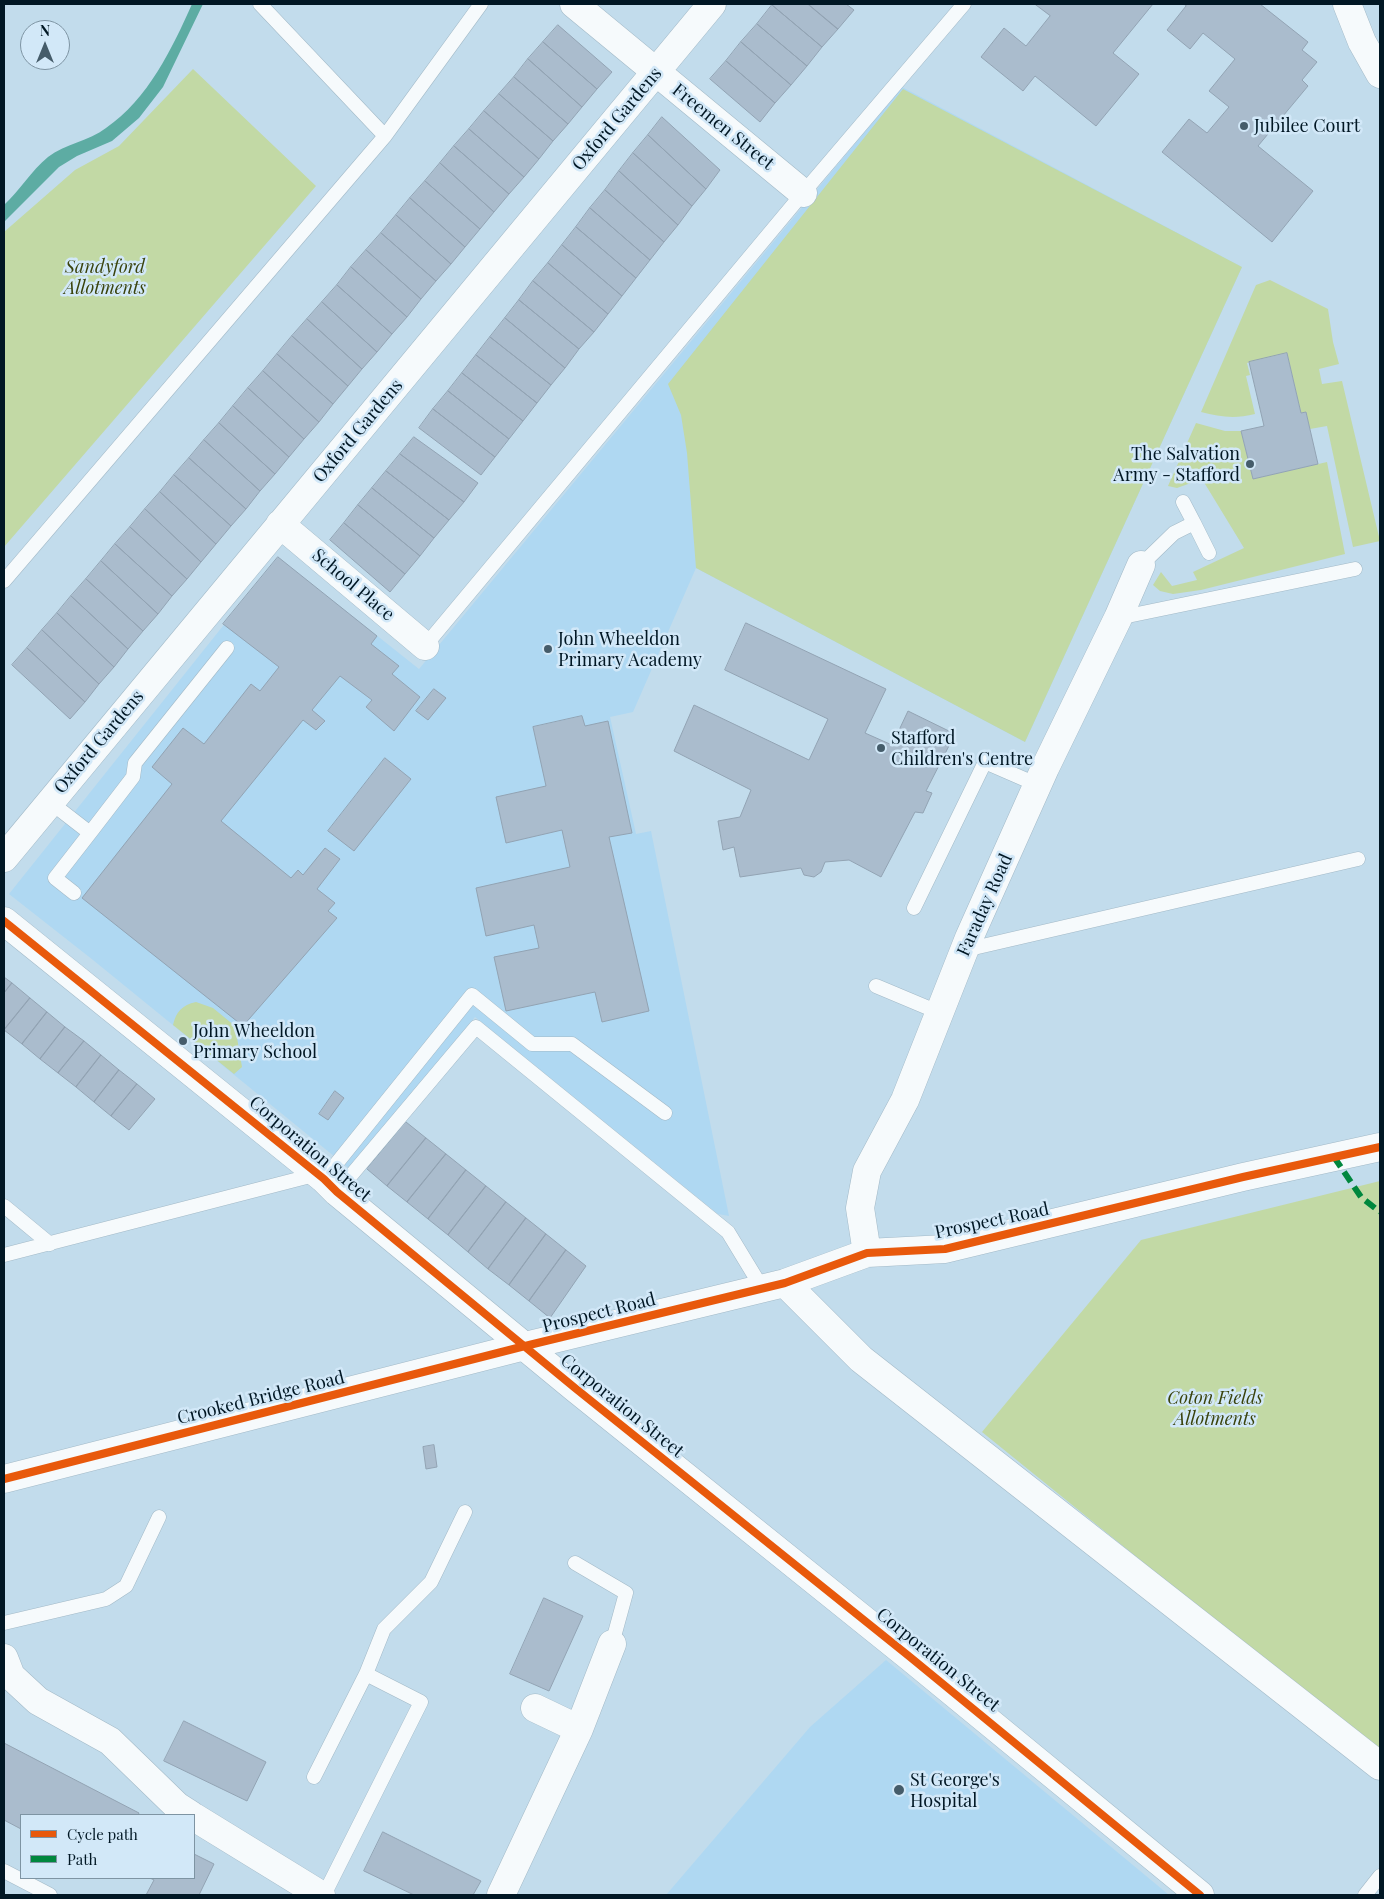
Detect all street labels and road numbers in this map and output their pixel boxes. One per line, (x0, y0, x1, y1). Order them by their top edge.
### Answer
street label: Oxford Gardens (568, 63, 666, 175)
street label: Freemen Street (668, 79, 778, 175)
street label: Oxford Gardens (309, 375, 407, 487)
street label: School Place (308, 544, 398, 626)
street label: Oxford Gardens (50, 686, 148, 798)
street label: Faraday Road (953, 850, 1017, 960)
street label: Corporation Street (245, 1092, 375, 1206)
street label: Prospect Road (933, 1198, 1051, 1244)
street label: Prospect Road (540, 1288, 658, 1338)
street label: Corporation Street (556, 1350, 688, 1462)
street label: Crooked Bridge Road (175, 1367, 347, 1429)
street label: Corporation Street (872, 1604, 1004, 1716)

